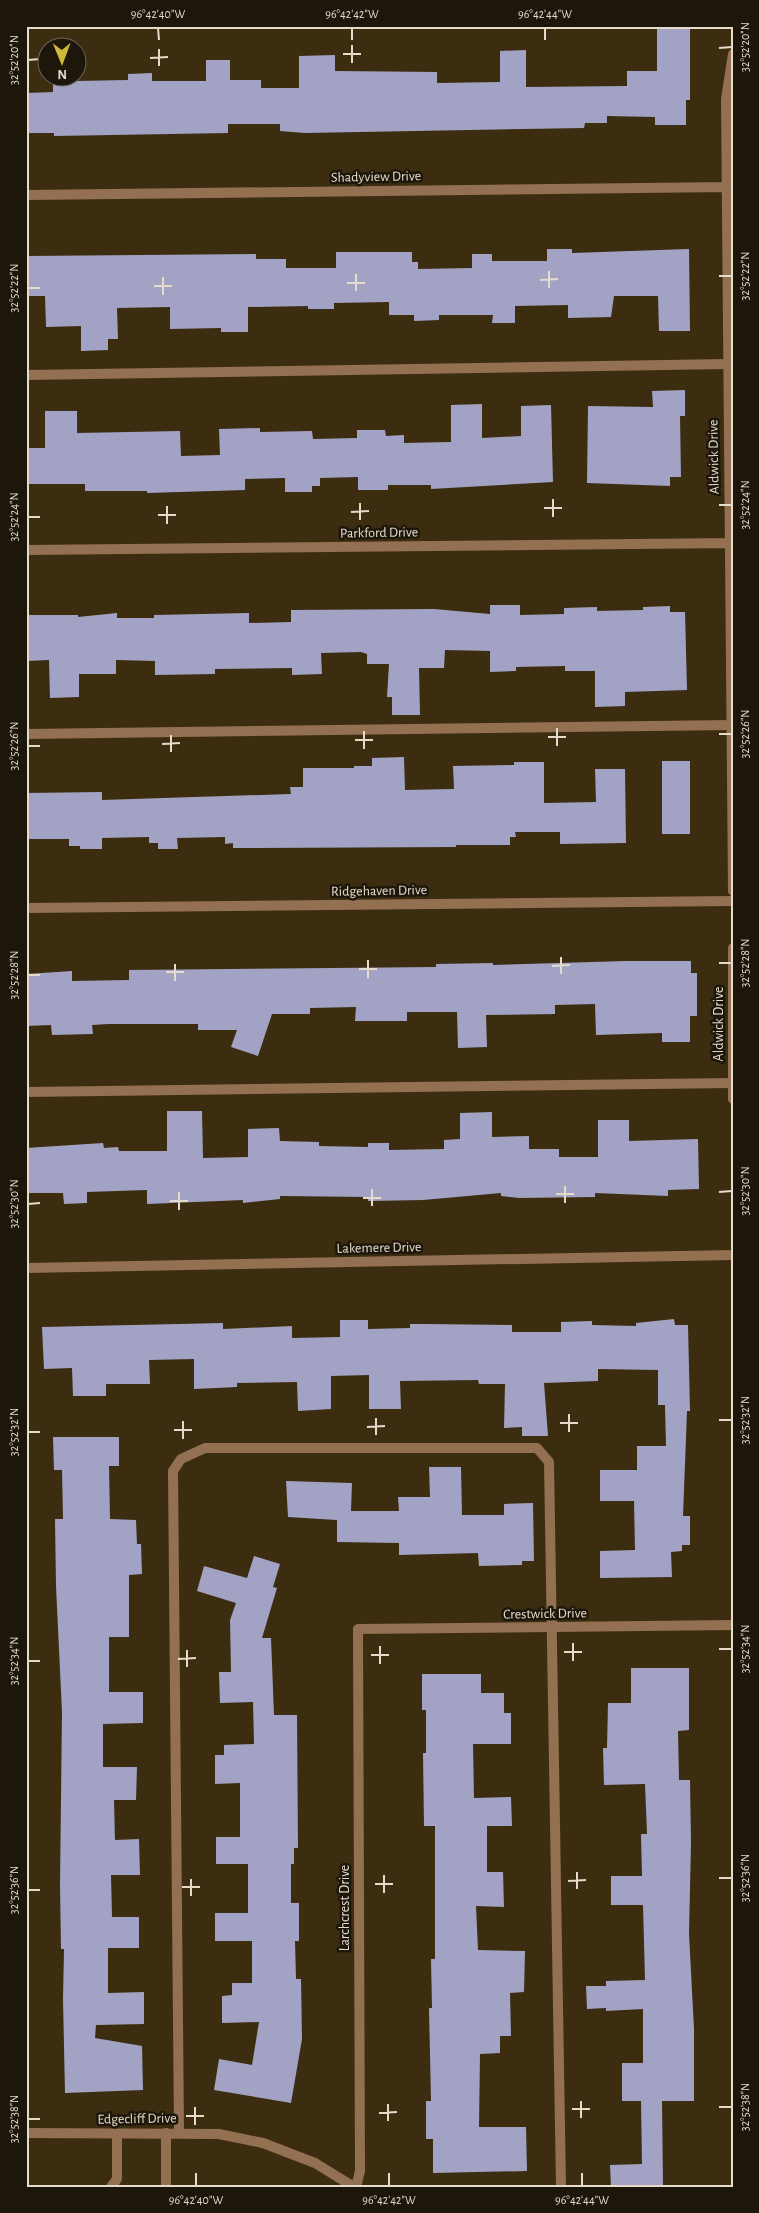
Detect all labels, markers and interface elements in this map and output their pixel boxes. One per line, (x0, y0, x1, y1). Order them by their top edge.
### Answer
text: 96°42'40"W (131, 8, 185, 20)
text: 96°42'42"W (325, 8, 379, 20)
text: 96°42'44"W (518, 8, 572, 20)
text: 32°52'20"N (739, 22, 751, 72)
text: 32°52'20"N (8, 35, 20, 85)
north arrow (38, 38, 88, 88)
text: N (57, 67, 67, 81)
street label: Shadyview Drive (331, 169, 421, 185)
text: 32°52'22"N (739, 252, 751, 300)
text: 32°52'22"N (8, 264, 20, 312)
street label: Aldwick Drive (706, 419, 722, 495)
text: 32°52'24"N (739, 480, 751, 530)
text: 32°52'24"N (8, 492, 20, 542)
street label: Parkford Drive (340, 525, 418, 541)
text: 32°52'26"N (739, 709, 751, 759)
text: 32°52'26"N (8, 721, 20, 771)
street label: Ridgehaven Drive (331, 883, 427, 899)
text: 32°52'28"N (739, 938, 751, 988)
text: 32°52'28"N (8, 950, 20, 1000)
street label: Aldwick Drive (712, 987, 726, 1061)
text: 32°52'30"N (739, 1166, 751, 1216)
text: 32°52'30"N (8, 1179, 20, 1229)
street label: Lakemere Drive (336, 1240, 422, 1256)
text: 32°52'32"N (739, 1396, 751, 1444)
text: 32°52'32"N (8, 1408, 20, 1456)
street label: Crestwick Drive (503, 1606, 587, 1622)
text: 32°52'34"N (739, 1625, 751, 1673)
text: 32°52'34"N (8, 1637, 20, 1685)
text: 32°52'36"N (739, 1854, 751, 1902)
street label: Larchcrest Drive (338, 1865, 352, 1951)
text: 32°52'36"N (8, 1866, 20, 1914)
text: 32°52'38"N (739, 2083, 751, 2131)
text: 32°52'38"N (8, 2095, 20, 2143)
street label: Edgecliff Drive (97, 2111, 177, 2127)
text: 96°42'40"W (169, 2194, 223, 2206)
text: 96°42'42"W (362, 2194, 416, 2206)
text: 96°42'44"W (555, 2194, 609, 2206)

